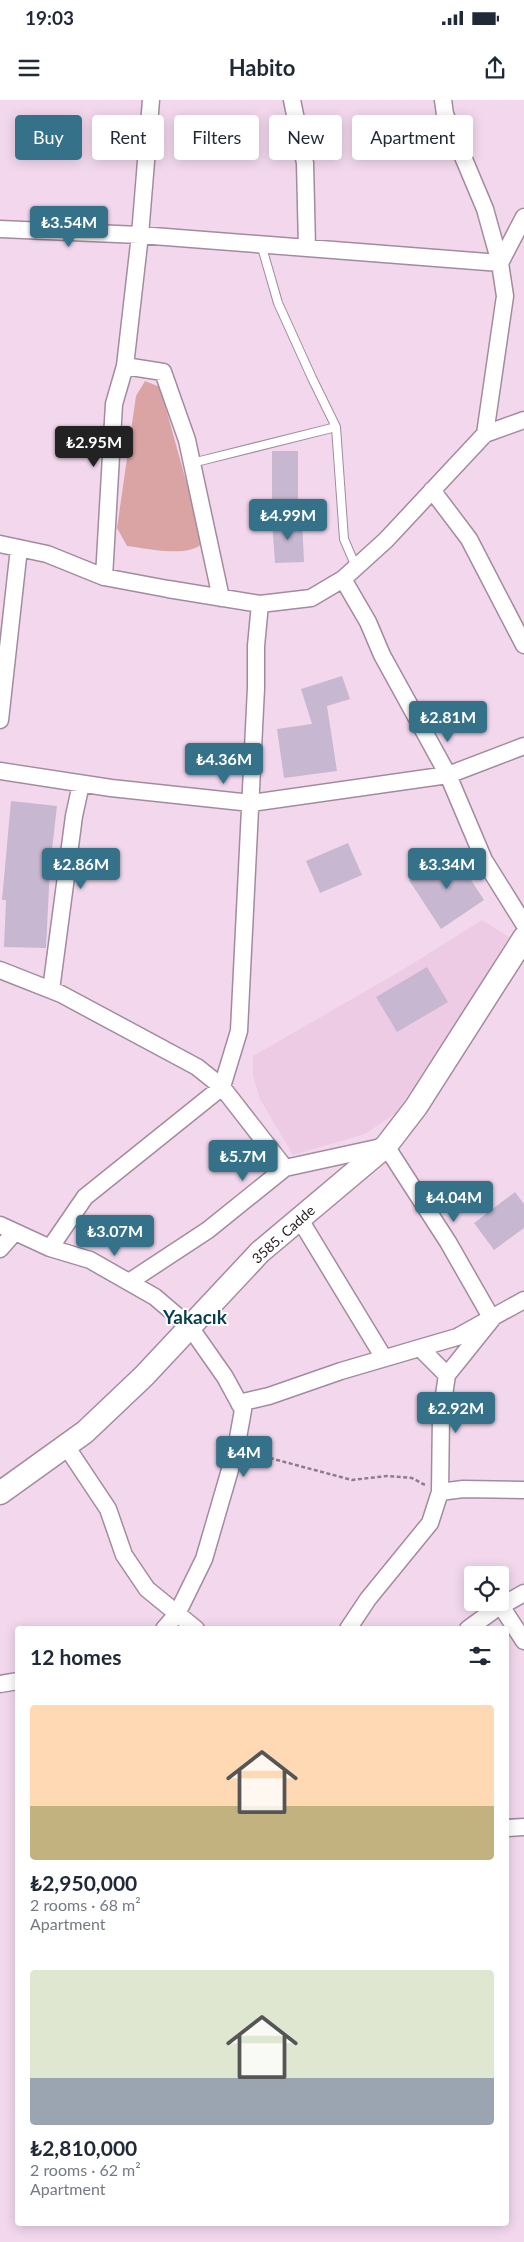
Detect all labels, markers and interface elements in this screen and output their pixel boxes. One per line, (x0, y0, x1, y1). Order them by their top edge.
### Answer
text: 19:03 (25, 6, 74, 29)
icon: menu (15, 54, 43, 82)
text: Habito (229, 54, 295, 81)
icon: share (481, 54, 509, 82)
chip: Buy (15, 115, 82, 160)
chip: Rent (92, 115, 164, 160)
chip: Filters (174, 115, 259, 160)
chip: New (269, 115, 342, 160)
chip: Apartment (352, 115, 473, 160)
pin: ₺3.54M (28, 206, 110, 248)
text: ₺3.54M (41, 212, 97, 231)
pin: ₺2.95M (53, 426, 135, 468)
text: ₺2.95M (66, 432, 122, 451)
pin: ₺4.99M (247, 498, 329, 541)
text: ₺4.99M (260, 505, 316, 524)
pin: ₺2.81M (407, 700, 489, 743)
text: ₺2.81M (420, 707, 476, 726)
pin: ₺4.36M (183, 742, 265, 785)
text: ₺4.36M (196, 749, 252, 768)
pin: ₺2.86M (40, 848, 122, 890)
pin: ₺3.34M (406, 848, 488, 890)
text: ₺2.86M (53, 854, 109, 873)
text: ₺3.34M (419, 854, 475, 873)
pin: ₺5.7M (208, 1140, 278, 1182)
text: ₺5.7M (220, 1146, 266, 1165)
pin: ₺4.04M (413, 1180, 495, 1223)
text: ₺4.04M (426, 1187, 482, 1206)
street label: 3585. Cadde (248, 1201, 318, 1267)
pin: ₺3.07M (74, 1214, 156, 1257)
text: ₺3.07M (87, 1221, 143, 1240)
district label: Yakacık (162, 1305, 228, 1328)
pin: ₺2.92M (415, 1392, 497, 1434)
text: ₺2.92M (428, 1398, 484, 1417)
pin: ₺4M (220, 1436, 268, 1478)
text: ₺4M (227, 1442, 261, 1461)
map controls (464, 1566, 509, 1611)
button: locate (464, 1566, 509, 1611)
icon: filters (466, 1642, 494, 1670)
text: 12 homes (30, 1644, 121, 1669)
icon: home (217, 1737, 307, 1827)
text: ₺2,950,000 (30, 1870, 137, 1895)
text: 2 rooms · 68 m² (30, 1895, 141, 1914)
text: Apartment (30, 1914, 105, 1933)
icon: home (217, 2002, 307, 2092)
text: ₺2,810,000 (30, 2135, 137, 2160)
text: 2 rooms · 62 m² (30, 2160, 141, 2179)
text: Apartment (30, 2179, 105, 2198)

